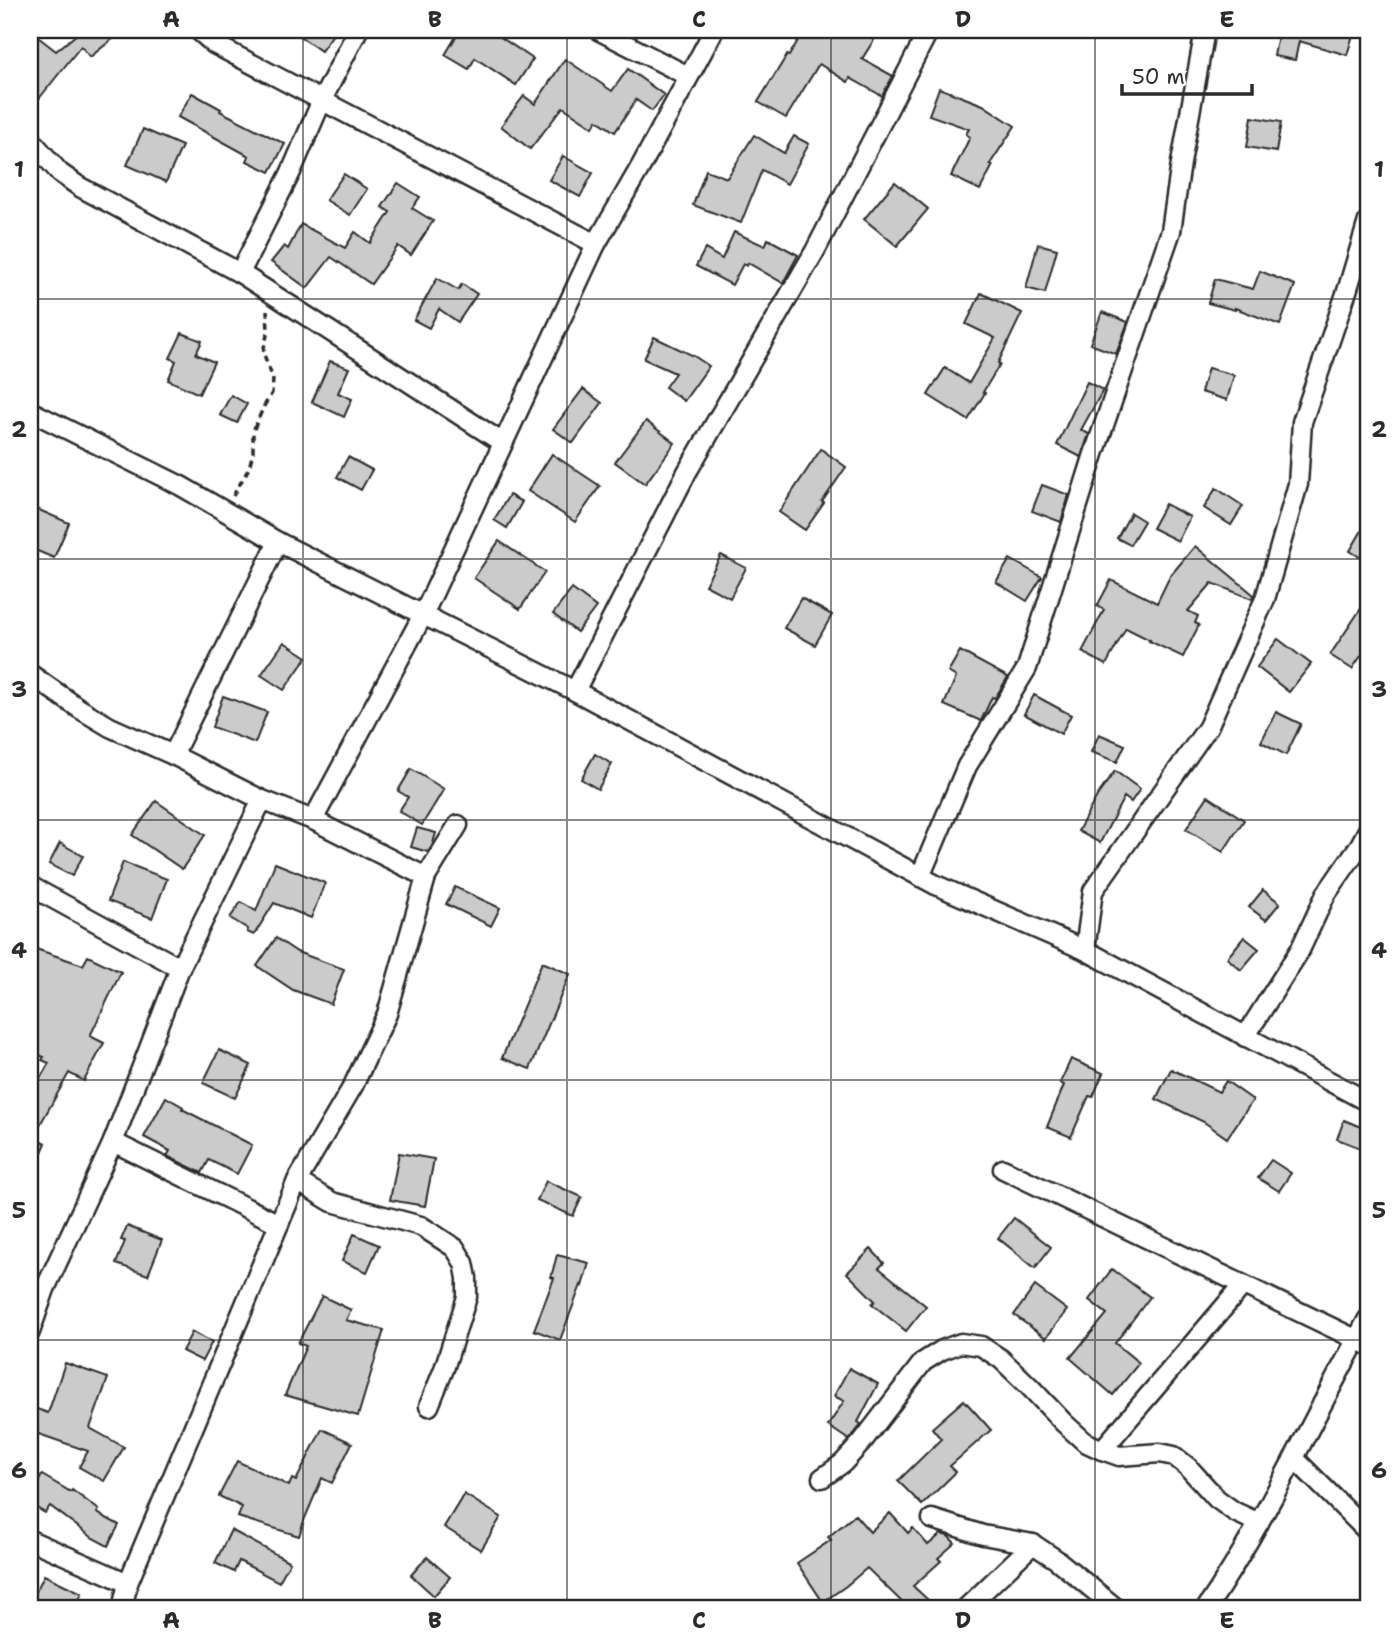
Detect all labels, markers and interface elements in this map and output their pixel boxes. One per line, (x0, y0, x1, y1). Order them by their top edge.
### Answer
text: A (162, 4, 180, 34)
text: B (428, 4, 442, 34)
text: C (692, 4, 706, 34)
text: D (955, 4, 971, 34)
text: E (1219, 4, 1235, 34)
scale bar (1122, 52, 1251, 96)
text: 50 m (1132, 63, 1185, 91)
text: 1 (14, 154, 24, 184)
text: 1 (1374, 154, 1384, 184)
text: 2 (11, 414, 27, 444)
text: 2 (1371, 414, 1387, 444)
text: 3 (11, 674, 27, 704)
text: 3 (1371, 674, 1387, 704)
text: 4 (11, 935, 27, 965)
text: 4 (1371, 935, 1387, 965)
text: 5 (12, 1195, 26, 1225)
text: 5 (1372, 1195, 1386, 1225)
text: 6 (11, 1455, 27, 1485)
text: 6 (1371, 1455, 1387, 1485)
text: A (162, 1605, 180, 1635)
text: B (428, 1605, 442, 1635)
text: C (692, 1605, 706, 1635)
text: D (955, 1605, 971, 1635)
text: E (1219, 1605, 1235, 1635)

